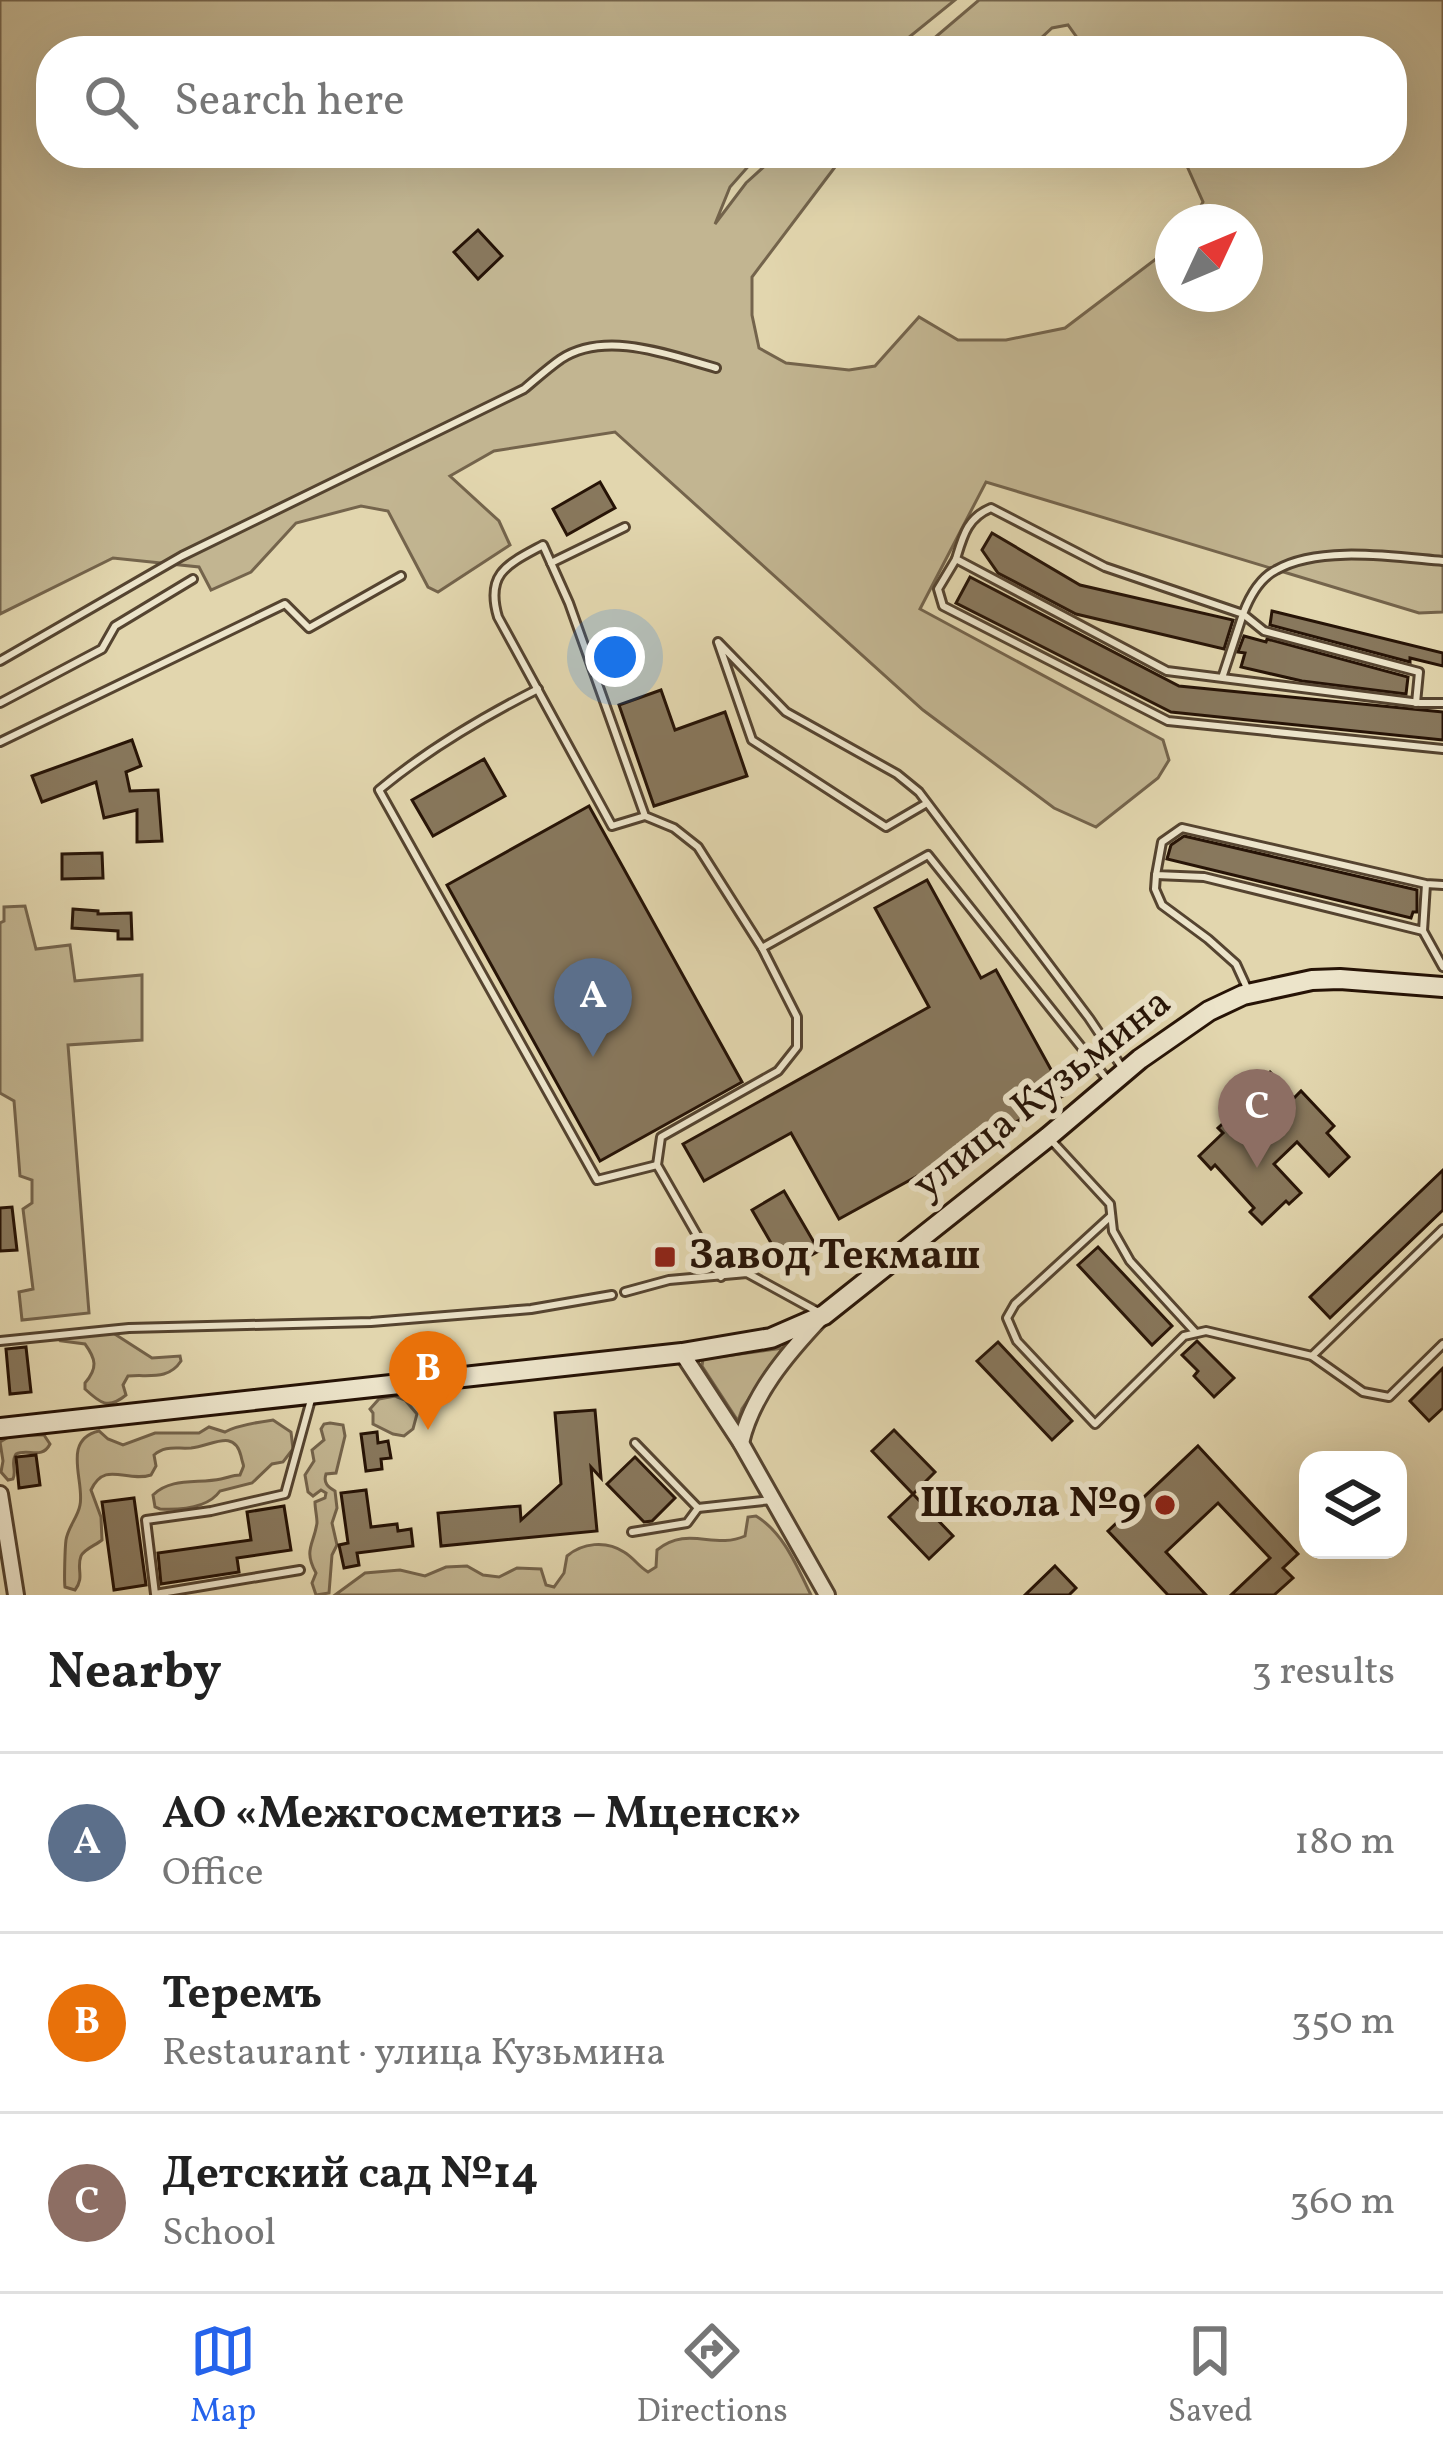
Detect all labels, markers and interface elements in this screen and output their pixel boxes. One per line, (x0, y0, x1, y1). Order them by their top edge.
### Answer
search box (36, 36, 1407, 168)
icon: search (78, 69, 144, 135)
text: Search here (174, 71, 405, 134)
north arrow (1155, 204, 1263, 312)
your location (585, 627, 645, 687)
pin: A (554, 958, 632, 1057)
street label: улица Кузьмина (901, 975, 1185, 1215)
pin: C (1218, 1069, 1296, 1168)
place label: Завод Текмаш (689, 1228, 980, 1287)
marker: Завод Текмаш (652, 1244, 678, 1270)
pin: B (389, 1331, 467, 1430)
map controls (1299, 1451, 1407, 1559)
button: layers (1299, 1451, 1407, 1559)
place label: Школа №9 (920, 1476, 1141, 1535)
marker: Школа №9 (1152, 1492, 1178, 1518)
text: Nearby (48, 1638, 222, 1709)
text: 3 results (1252, 1646, 1395, 1700)
text: АО «Межгосметиз – Мценск» (162, 1784, 802, 1847)
text: A (73, 1816, 101, 1870)
text: 180 m (1294, 1816, 1395, 1870)
text: Office (162, 1847, 263, 1901)
text: Теремъ (162, 1964, 322, 2027)
text: B (74, 1996, 100, 2050)
text: 350 m (1291, 1996, 1395, 2050)
text: Restaurant · улица Кузьмина (162, 2027, 666, 2081)
text: Детский сад №14 (162, 2144, 538, 2207)
text: C (74, 2176, 100, 2230)
text: 360 m (1290, 2176, 1395, 2230)
text: School (162, 2207, 276, 2261)
tab: Map (190, 2318, 256, 2436)
tab: Directions (636, 2318, 788, 2436)
tab: Saved (1168, 2318, 1253, 2436)

